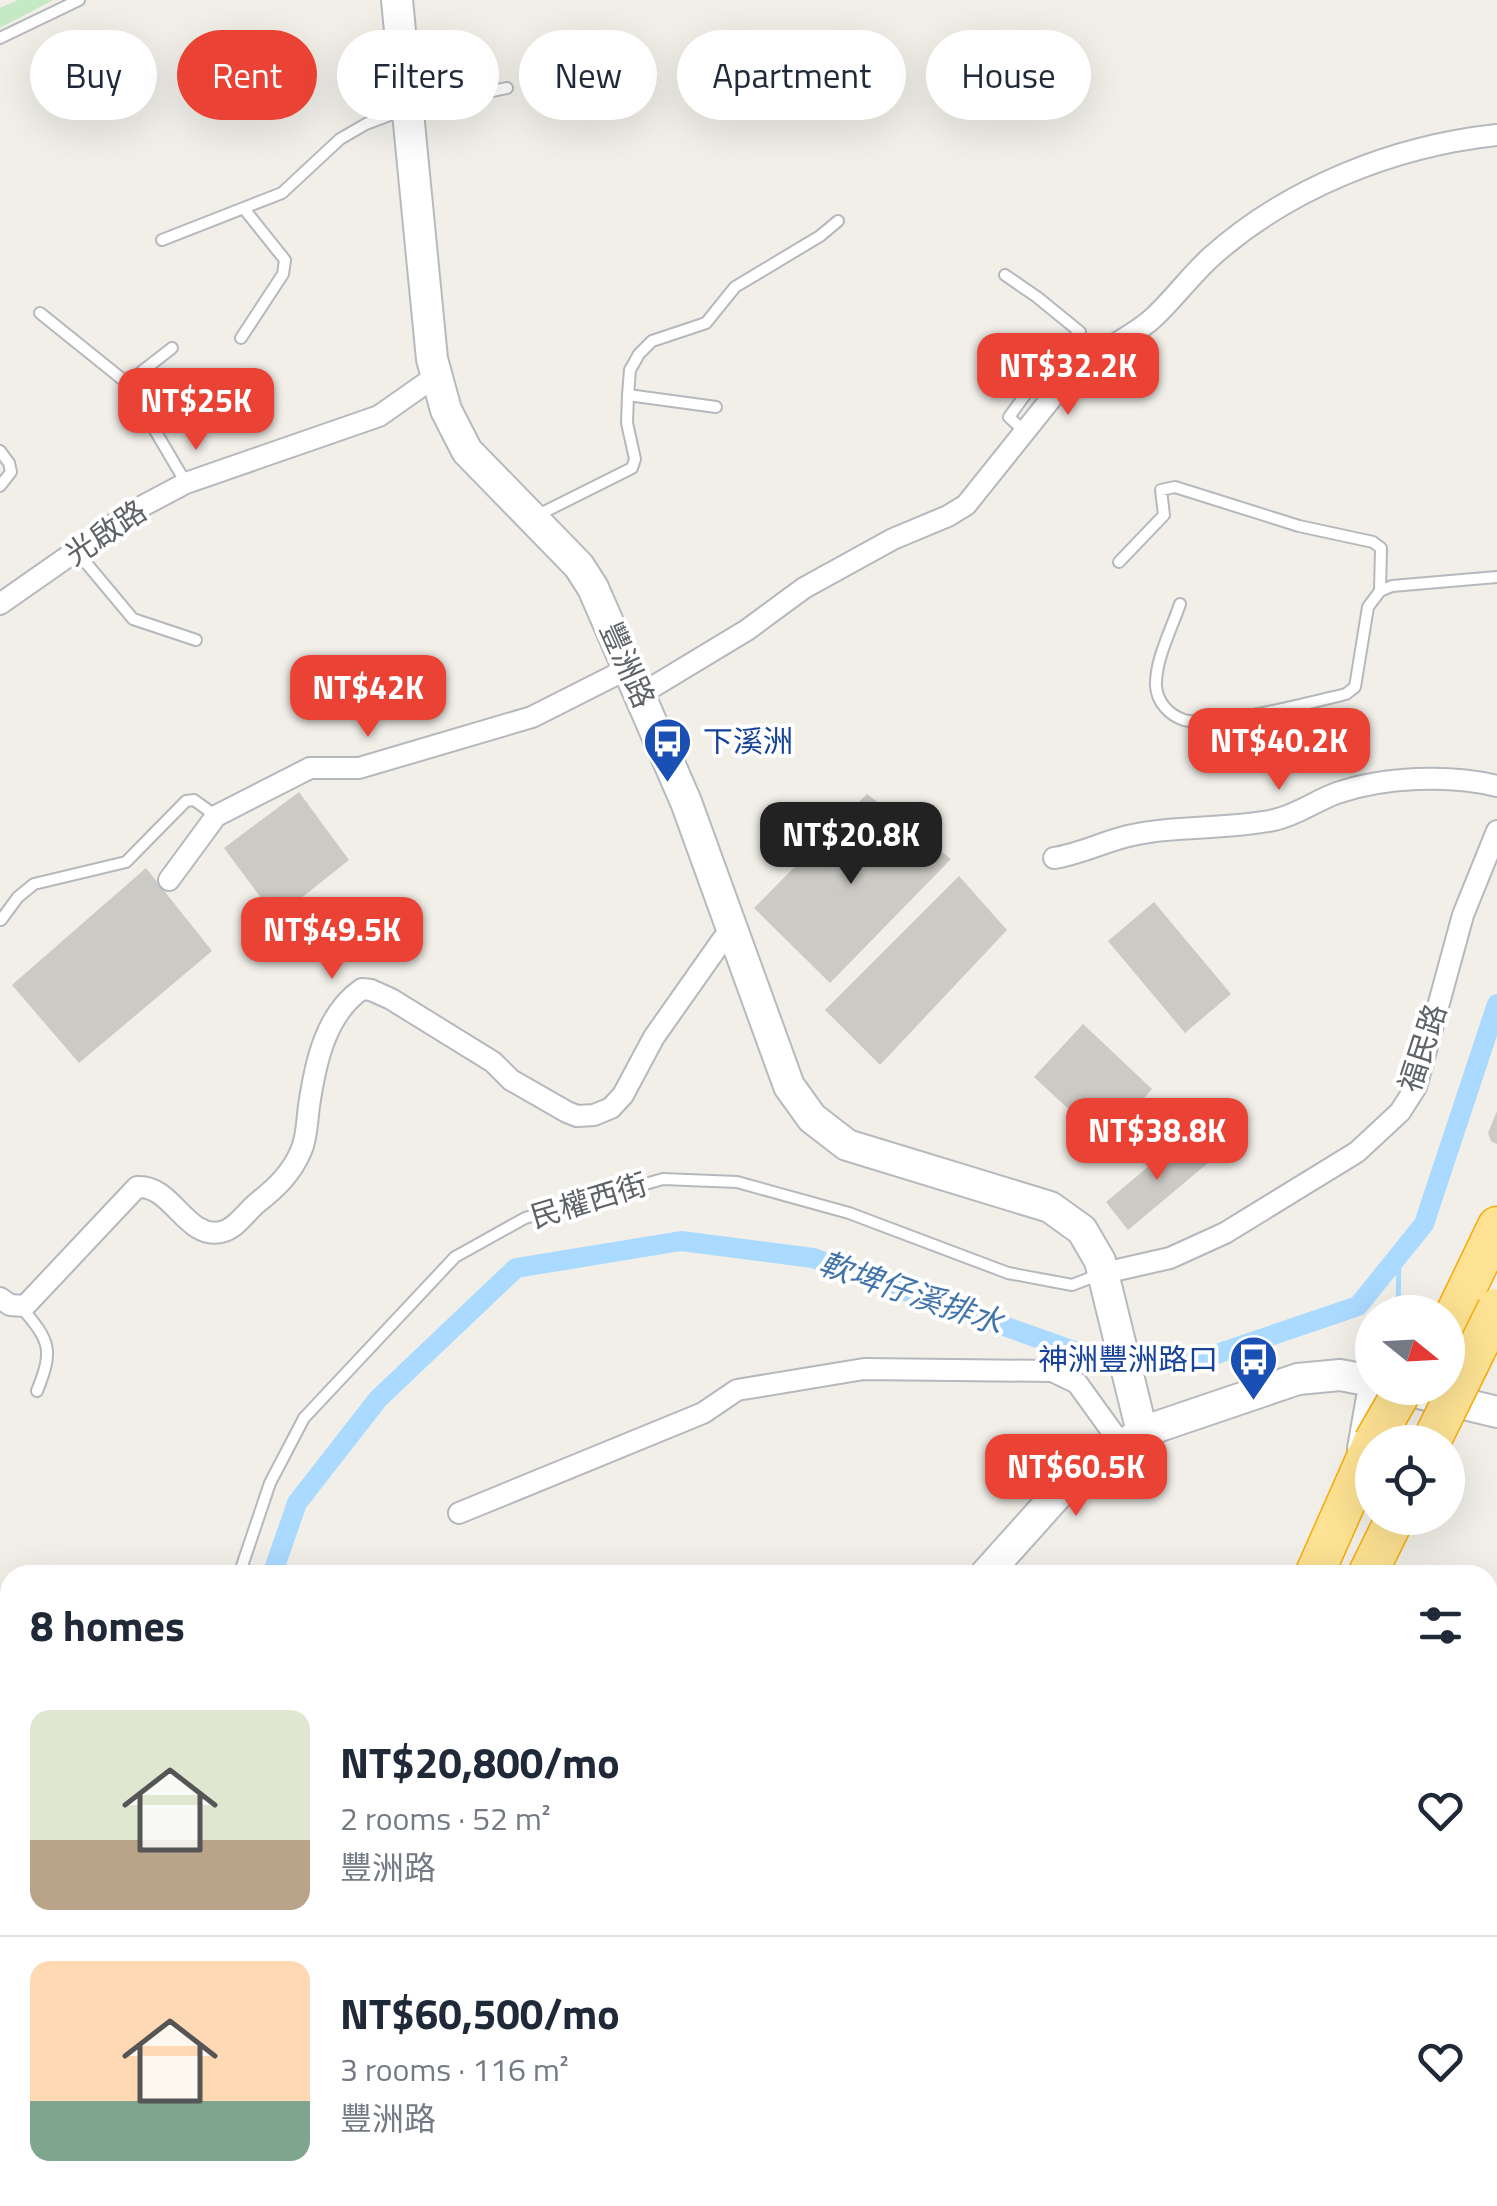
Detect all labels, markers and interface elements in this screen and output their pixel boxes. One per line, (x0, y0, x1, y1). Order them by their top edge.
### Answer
chip: Buy (30, 30, 157, 120)
chip: Rent (177, 30, 317, 120)
chip: Filters (337, 30, 499, 120)
chip: New (519, 30, 657, 120)
chip: Apartment (677, 30, 906, 120)
chip: House (926, 30, 1091, 120)
pin: NT$32.2K (965, 333, 1171, 418)
text: NT$32.2K (999, 341, 1137, 389)
pin: NT$25K (115, 368, 277, 453)
text: NT$25K (140, 376, 252, 424)
street label: 光啟路 (55, 488, 156, 576)
street label: 豐洲路 (589, 614, 667, 715)
pin: NT$42K (287, 655, 449, 740)
text: NT$42K (312, 663, 424, 711)
pin: NT$40.2K (1176, 708, 1382, 793)
bus stop icon: 下溪洲 (642, 716, 694, 784)
text: NT$40.2K (1210, 716, 1348, 764)
place label: 下溪洲 (703, 718, 793, 764)
pin: NT$20.8K (748, 802, 954, 887)
text: NT$20.8K (782, 810, 920, 858)
pin: NT$49.5K (229, 897, 435, 982)
text: NT$49.5K (263, 905, 401, 953)
street label: 福民路 (1386, 998, 1458, 1098)
pin: NT$38.8K (1054, 1098, 1260, 1183)
text: NT$38.8K (1088, 1106, 1226, 1154)
street label: 民權西街 (525, 1161, 653, 1240)
water label: 軟埤仔溪排水 (813, 1238, 1012, 1347)
north arrow (1355, 1295, 1465, 1405)
map controls (1355, 1295, 1465, 1535)
bus stop icon: 神洲豐洲路口 (1227, 1334, 1279, 1402)
place label: 神洲豐洲路口 (1038, 1336, 1218, 1382)
button: locate (1355, 1425, 1465, 1535)
pin: NT$60.5K (973, 1434, 1179, 1519)
text: NT$60.5K (1007, 1442, 1145, 1490)
text: 8 homes (30, 1593, 185, 1657)
icon: filters (1413, 1598, 1468, 1653)
text: NT$20,800/mo (340, 1730, 620, 1794)
icon: home (110, 1750, 230, 1870)
icon: heart (1413, 1783, 1468, 1838)
text: 2 rooms · 52 m² (340, 1794, 551, 1842)
text: 豐洲路 (340, 1843, 436, 1891)
text: NT$60,500/mo (340, 1981, 620, 2045)
icon: home (110, 2001, 230, 2121)
icon: heart (1413, 2034, 1468, 2089)
text: 3 rooms · 116 m² (340, 2045, 569, 2093)
text: 豐洲路 (340, 2094, 436, 2142)

